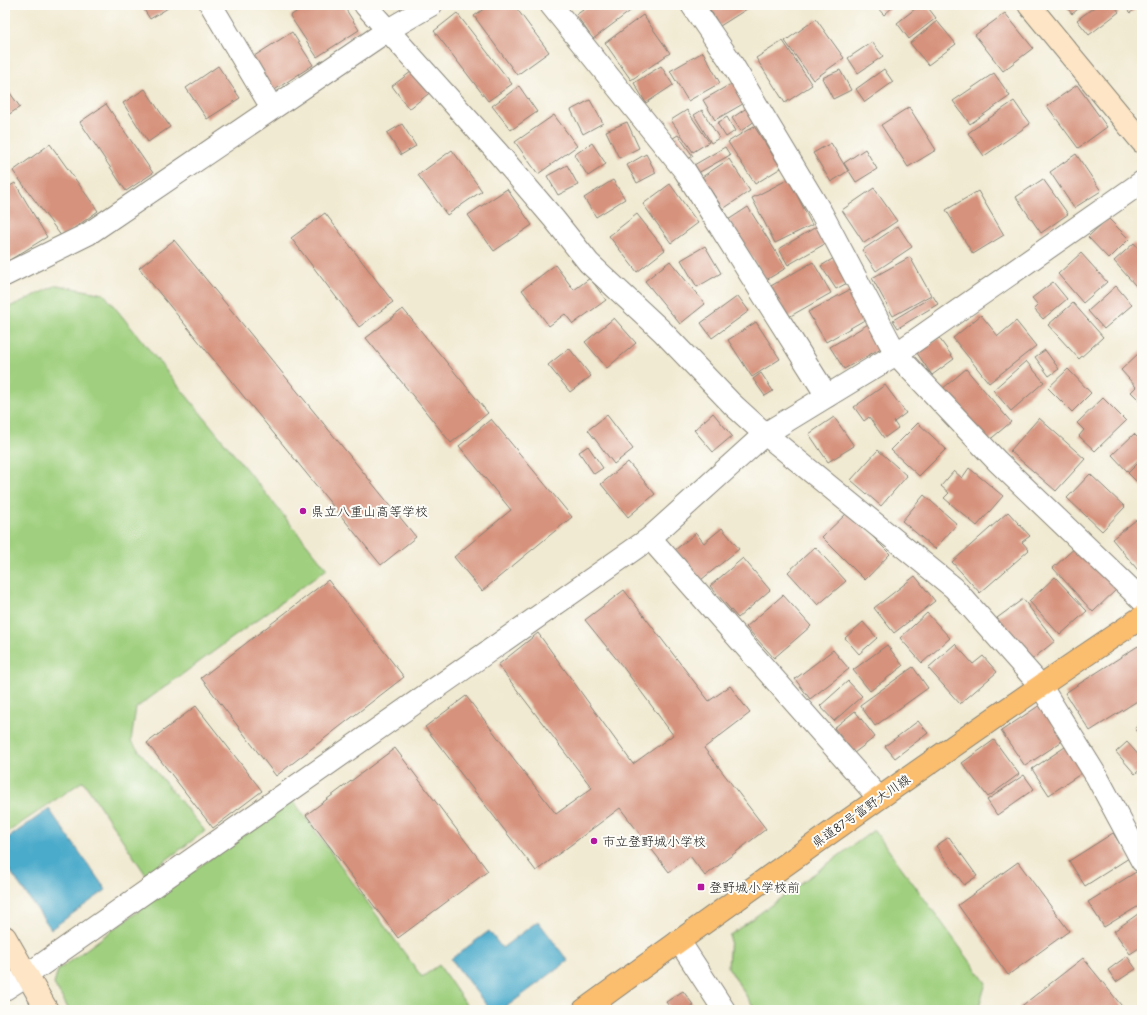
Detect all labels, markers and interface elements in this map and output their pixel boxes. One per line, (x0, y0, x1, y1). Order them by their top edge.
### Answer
place label: 県立八重山高等学校 (311, 504, 428, 519)
marker: 県立八重山高等学校 (298, 506, 308, 516)
street label: 県道87号富野大川線 (809, 771, 914, 851)
place label: 市立登野城小学校 (602, 834, 706, 849)
marker: 市立登野城小学校 (589, 836, 599, 846)
place label: 登野城小学校前 (709, 880, 800, 895)
marker: 登野城小学校前 (696, 882, 706, 892)

